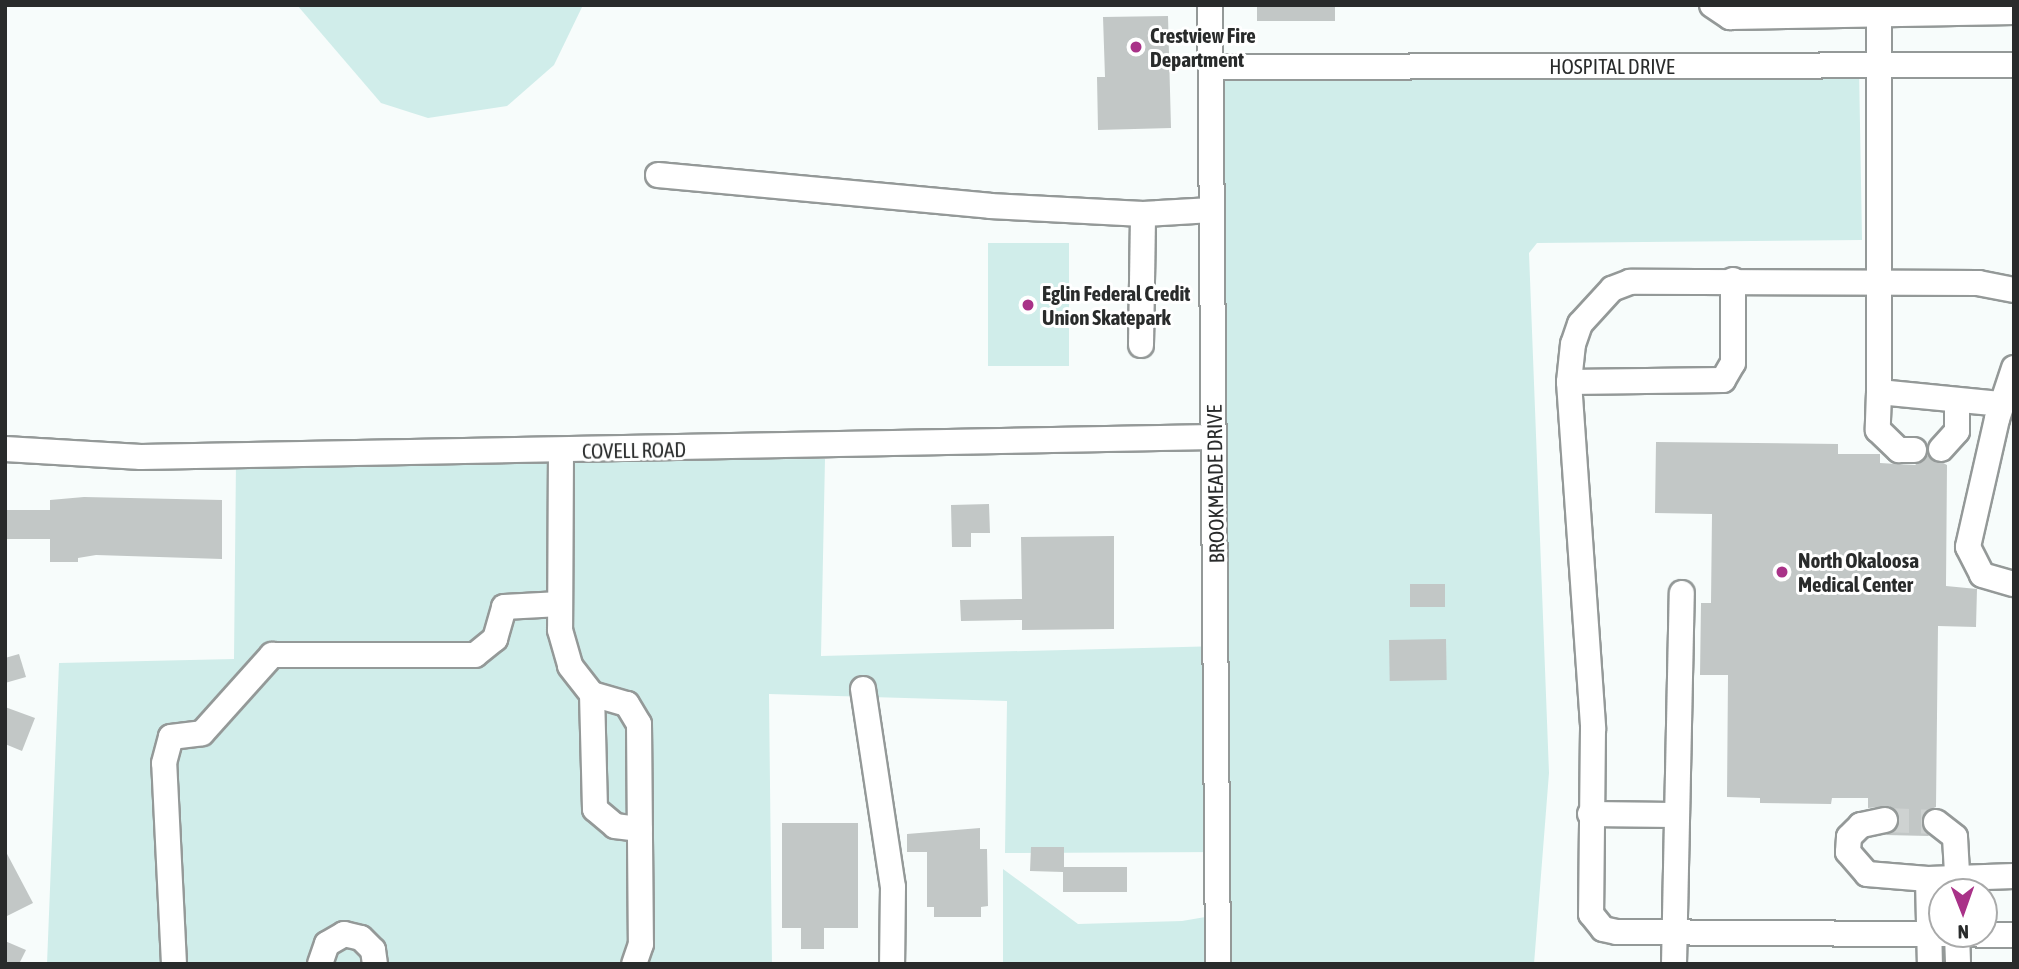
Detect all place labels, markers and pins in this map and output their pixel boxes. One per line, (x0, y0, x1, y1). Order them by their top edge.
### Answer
place label: Crestview Fire Department (1150, 22, 1256, 72)
marker: Crestview Fire Department (1128, 39, 1144, 55)
place label: Eglin Federal Credit Union Skatepark (1042, 280, 1190, 330)
marker: Eglin Federal Credit Union Skatepark (1020, 297, 1036, 313)
place label: North Okaloosa Medical Center (1798, 547, 1919, 597)
marker: North Okaloosa Medical Center (1772, 562, 1792, 582)

